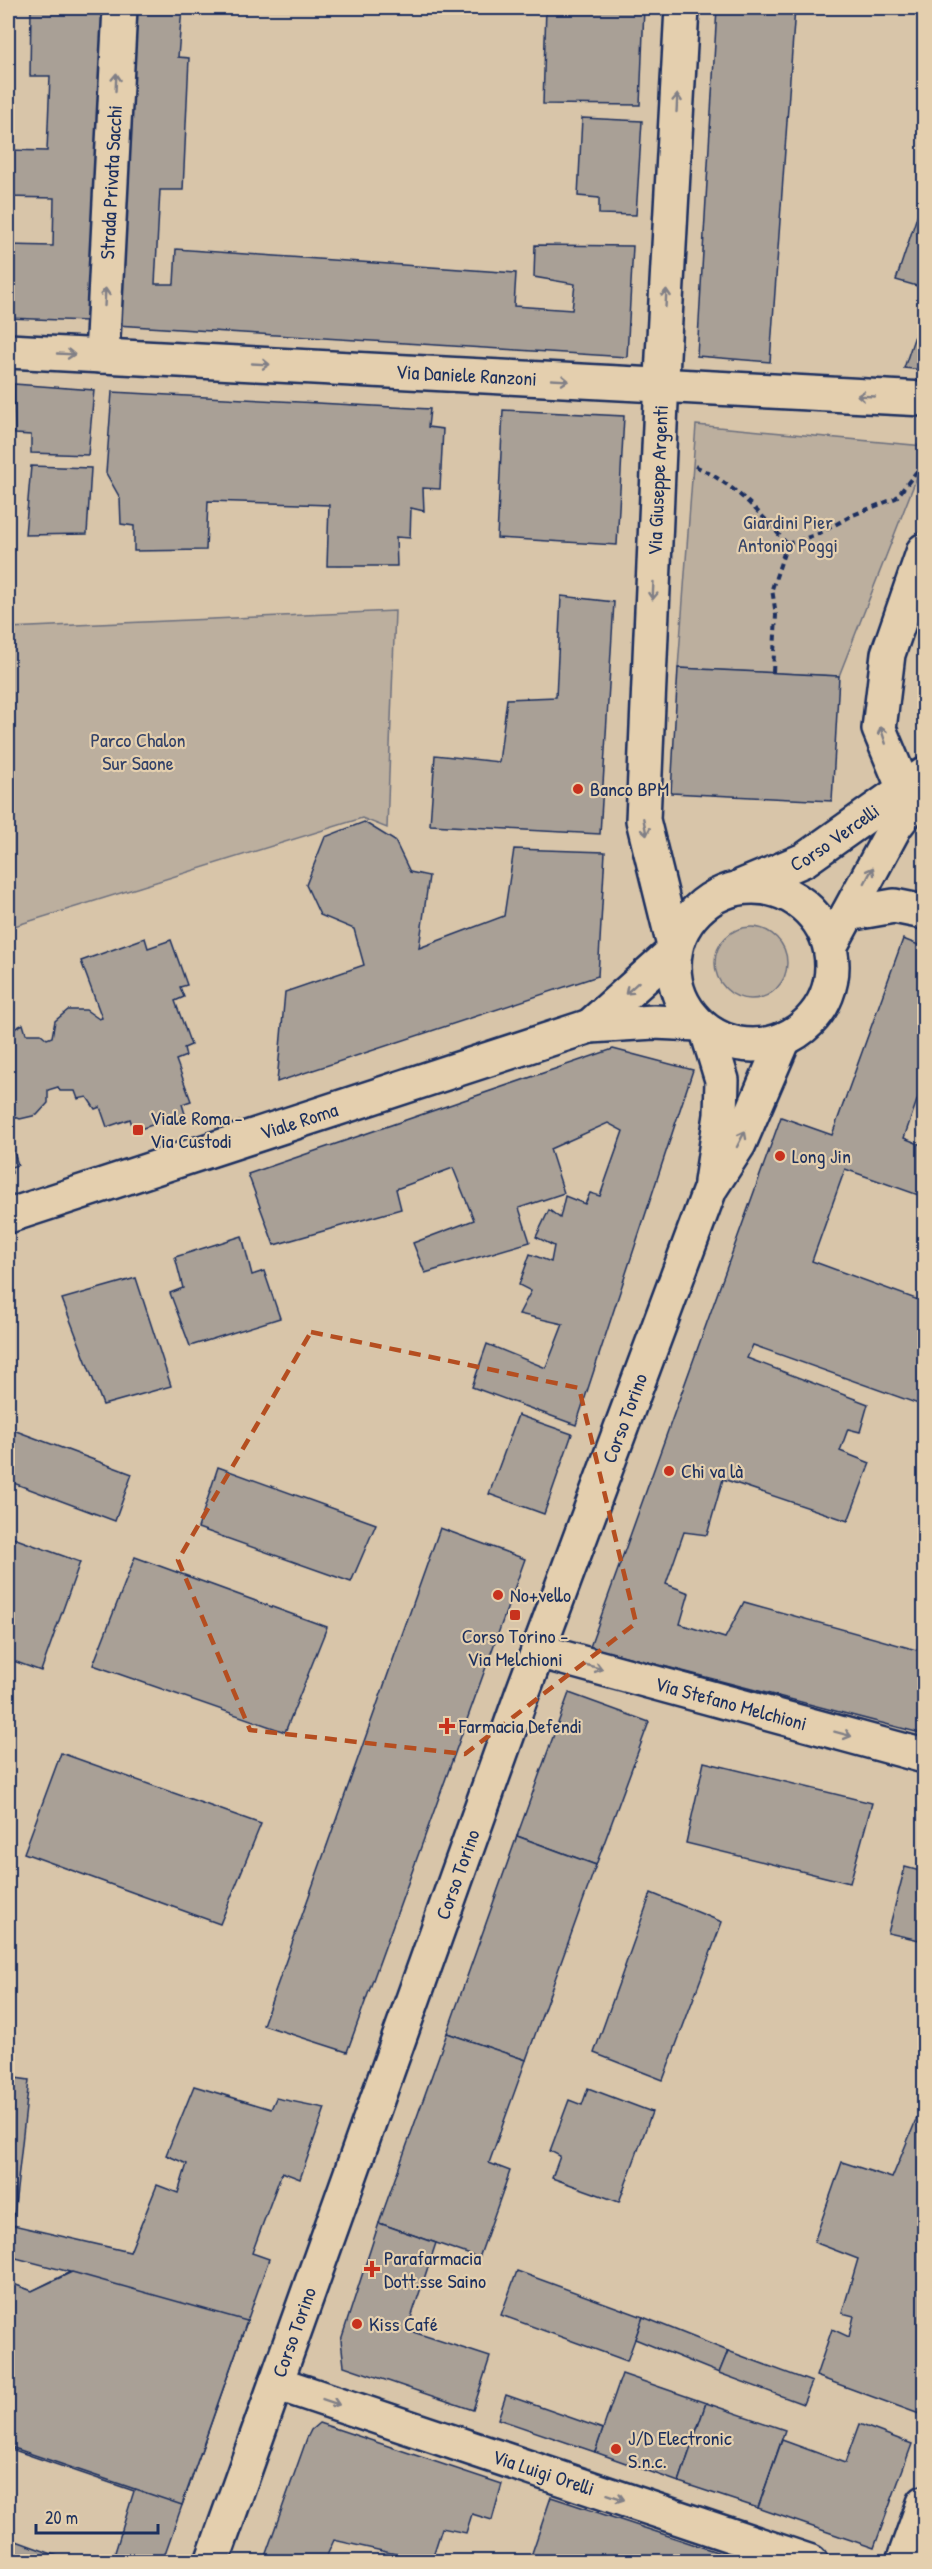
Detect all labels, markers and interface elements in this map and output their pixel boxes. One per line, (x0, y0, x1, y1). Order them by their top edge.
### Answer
one-way arrow (111, 72, 122, 92)
one-way arrow (672, 93, 683, 113)
street label: Strada Privata Sacchi (93, 104, 128, 260)
one-way arrow (99, 288, 110, 308)
one-way arrow (661, 288, 672, 308)
one-way arrow (55, 348, 75, 359)
street label: Via Daniele Ranzoni (395, 357, 538, 392)
one-way arrow (250, 359, 270, 370)
one-way arrow (550, 374, 570, 385)
one-way arrow (857, 390, 877, 401)
street label: Via Giuseppe Argenti (640, 404, 674, 556)
park label: Giardini Pier Antonio Poggi (738, 508, 838, 558)
one-way arrow (647, 580, 658, 600)
park label: Parco Chalon Sur Saone (90, 726, 186, 776)
one-way arrow (876, 726, 887, 745)
place label: Banco BPM (590, 775, 669, 802)
marker: Banco BPM (571, 782, 585, 796)
street label: Corso Vercelli (786, 797, 884, 877)
one-way arrow (640, 817, 651, 836)
one-way arrow (863, 867, 875, 884)
one-way arrow (625, 981, 640, 995)
street label: Viale Roma (256, 1095, 341, 1146)
place label: Viale Roma - Via Custodi (150, 1104, 243, 1154)
marker: Viale Roma - Via Custodi (131, 1123, 145, 1137)
one-way arrow (735, 1130, 747, 1148)
place label: Long Jin (792, 1142, 851, 1169)
marker: Long Jin (773, 1149, 787, 1163)
street label: Corso Torino (595, 1369, 653, 1467)
place label: Chi va là (681, 1457, 743, 1484)
marker: Chi va là (662, 1464, 676, 1478)
place label: No+vello (510, 1581, 571, 1608)
marker: No+vello (491, 1588, 505, 1602)
marker: Corso Torino - Via Melchioni (508, 1608, 522, 1622)
place label: Corso Torino - Via Melchioni (462, 1622, 568, 1672)
one-way arrow (584, 1661, 603, 1673)
street label: Via Stefano Melchioni (652, 1669, 810, 1737)
place label: Farmacia Defendi (458, 1712, 582, 1739)
marker: Farmacia Defendi (440, 1719, 454, 1733)
one-way arrow (834, 1729, 853, 1740)
street label: Corso Torino (429, 1826, 486, 1923)
place label: Parafarmacia Dott.sse Saino (384, 2244, 486, 2294)
marker: Parafarmacia Dott.sse Saino (365, 2262, 379, 2276)
street label: Corso Torino (265, 2283, 322, 2381)
place label: Kiss Café (369, 2310, 438, 2337)
marker: Kiss Café (350, 2317, 364, 2331)
one-way arrow (321, 2397, 340, 2408)
place label: J/D Electronic S.n.c. (628, 2424, 732, 2474)
street label: Via Luigi Orelli (489, 2442, 598, 2502)
marker: J/D Electronic S.n.c. (609, 2442, 623, 2456)
one-way arrow (606, 2492, 625, 2503)
scale bar (36, 2497, 158, 2535)
text: 20 m (45, 2505, 78, 2530)

